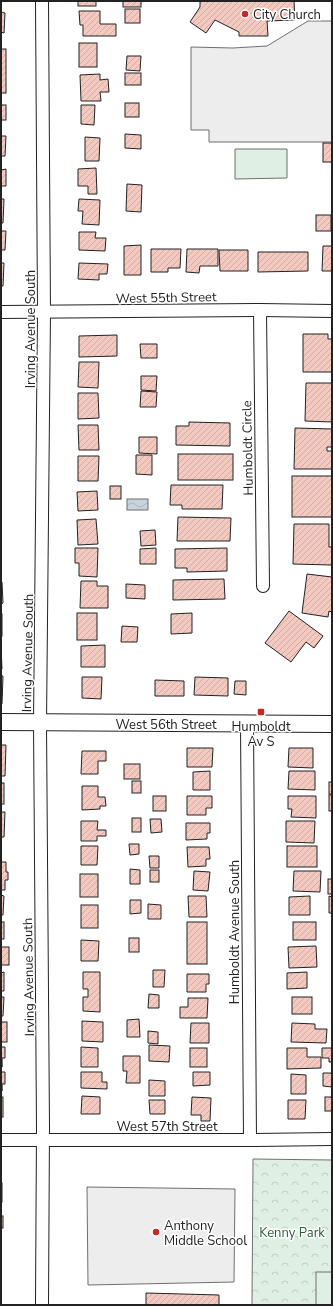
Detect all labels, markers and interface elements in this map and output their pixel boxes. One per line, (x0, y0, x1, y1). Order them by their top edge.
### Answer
place label: City Church (253, 6, 321, 24)
marker: City Church (240, 9, 250, 19)
street label: Irving Avenue South (22, 270, 40, 388)
street label: West 55th Street (115, 288, 217, 308)
street label: Humboldt Circle (238, 400, 258, 496)
street label: Irving Avenue South (18, 594, 38, 712)
marker: Humboldt Av S (256, 707, 266, 717)
street label: West 56th Street (116, 716, 217, 734)
place label: Humboldt Av S (231, 718, 291, 751)
street label: Humboldt Avenue South (226, 860, 244, 1004)
street label: Irving Avenue South (19, 918, 39, 1036)
street label: West 57th Street (117, 1118, 218, 1136)
place label: Anthony Middle School (164, 1217, 247, 1250)
park label: Kenny Park (259, 1224, 325, 1242)
marker: Anthony Middle School (151, 1227, 161, 1237)

